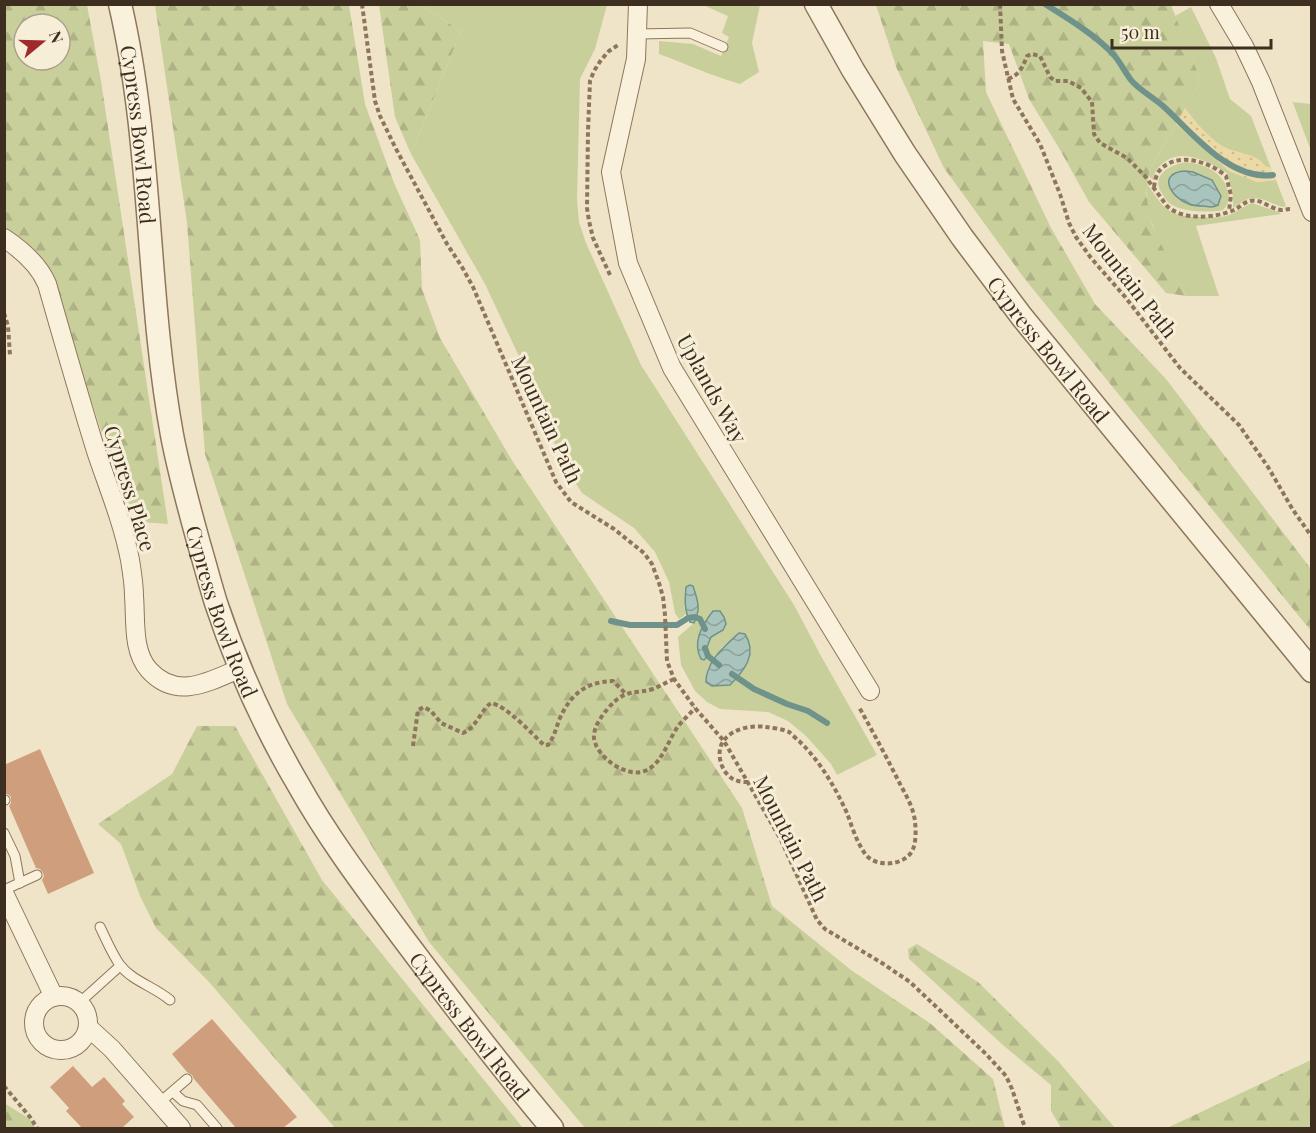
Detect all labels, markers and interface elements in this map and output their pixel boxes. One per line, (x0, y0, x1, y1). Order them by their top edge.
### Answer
north arrow (12, 12, 72, 72)
scale bar (1112, 12, 1271, 50)
text: 50 m (1121, 20, 1160, 44)
text: N (45, 28, 69, 46)
street label: Cypress Bowl Road (115, 43, 163, 225)
street label: Mountain Path (1077, 217, 1185, 344)
street label: Cypress Bowl Road (982, 270, 1116, 428)
street label: Uplands Way (672, 329, 755, 448)
street label: Mountain Path (506, 350, 590, 488)
street label: Cypress Place (99, 422, 163, 554)
street label: Cypress Bowl Road (180, 522, 265, 702)
street label: Mountain Path (748, 770, 836, 907)
street label: Cypress Bowl Road (404, 946, 537, 1105)

